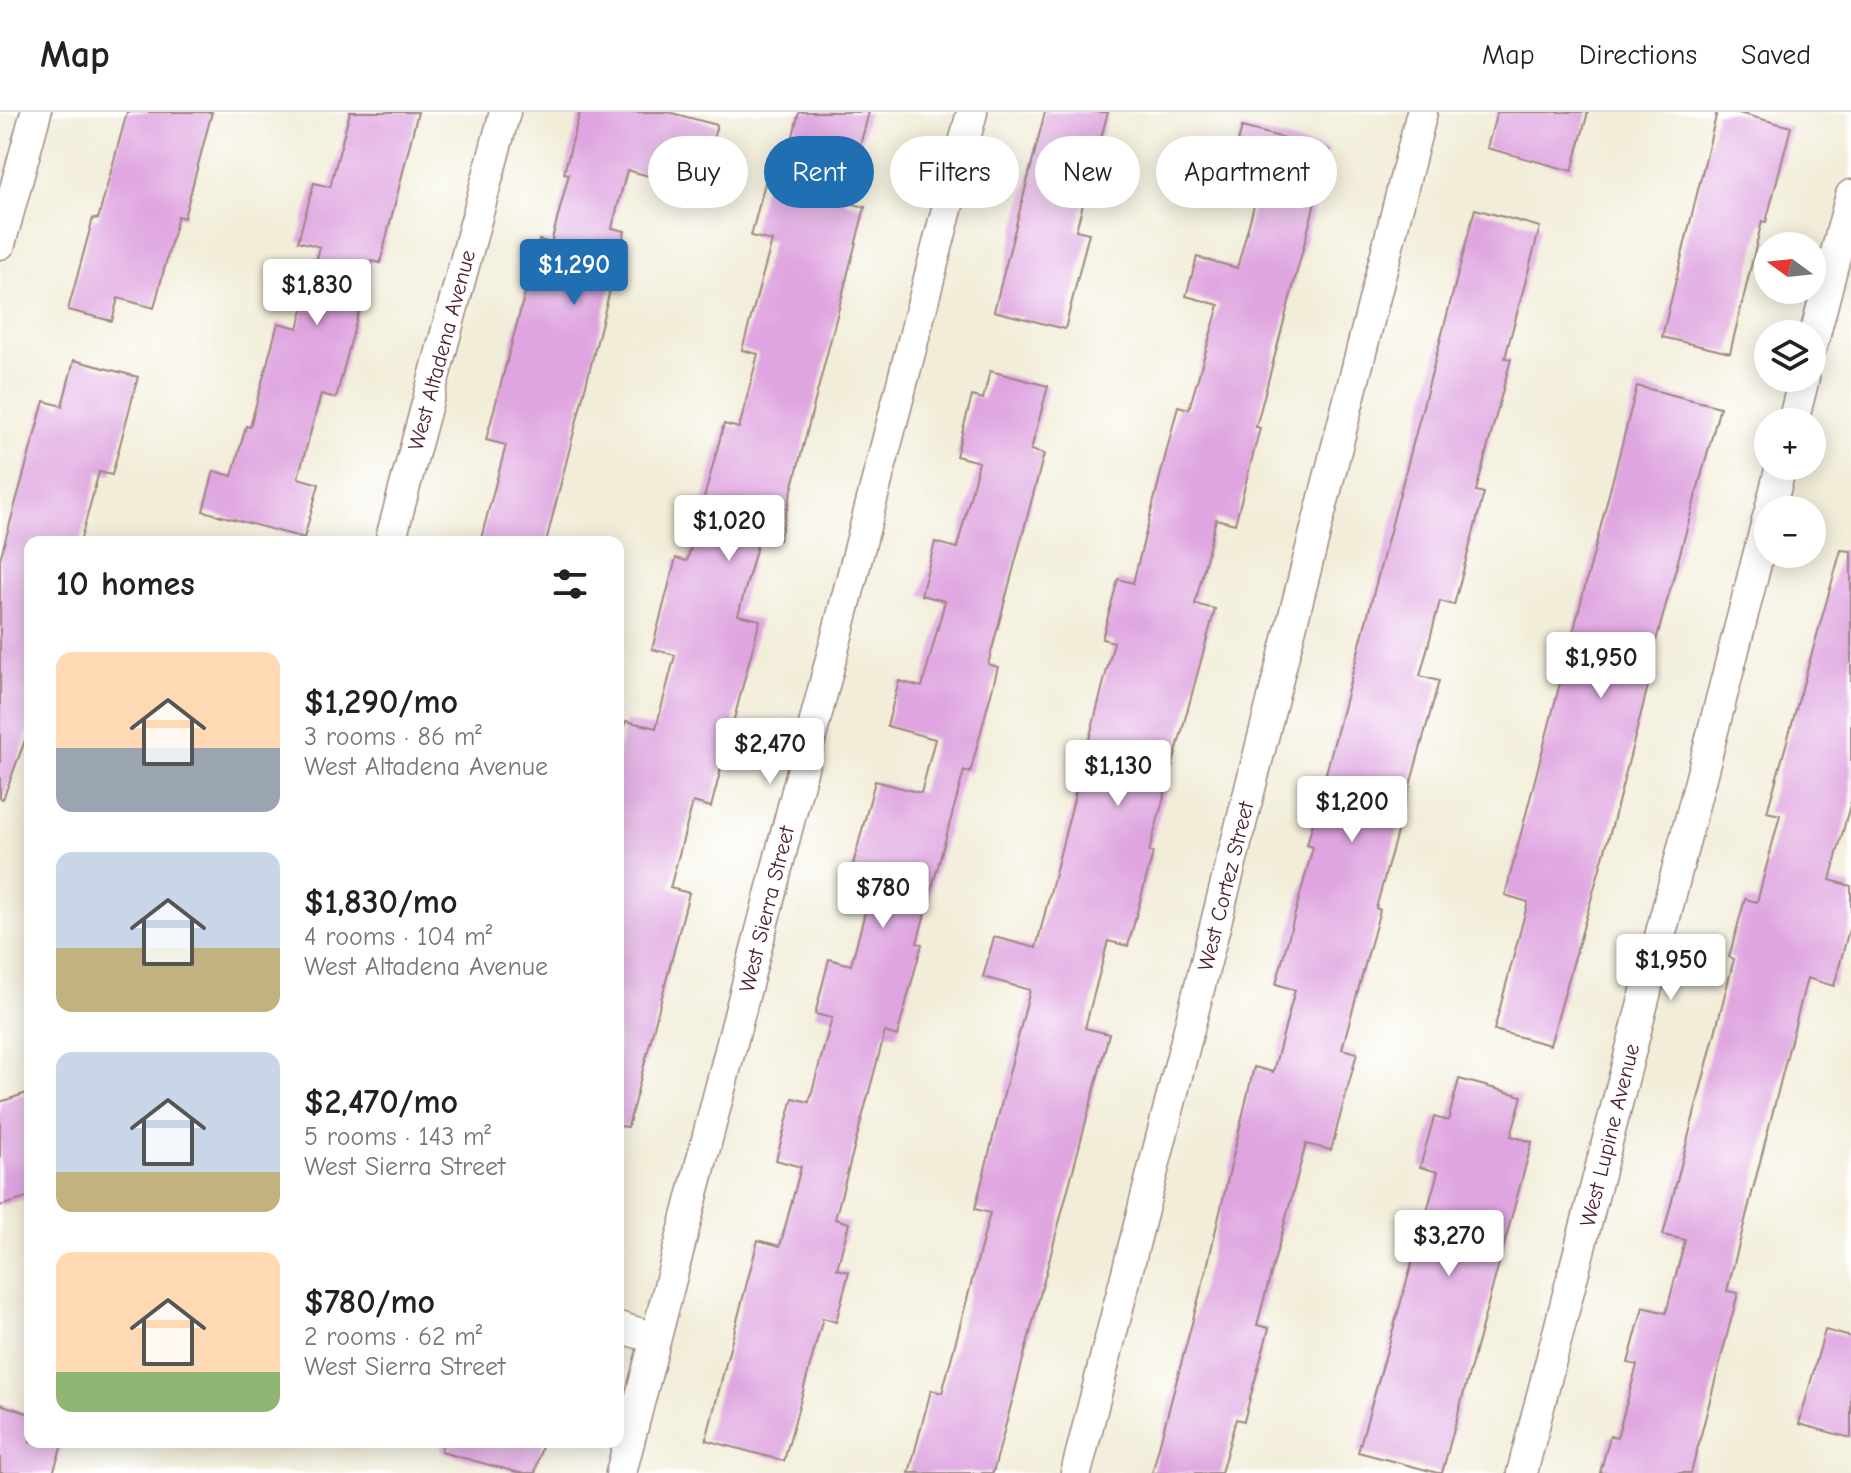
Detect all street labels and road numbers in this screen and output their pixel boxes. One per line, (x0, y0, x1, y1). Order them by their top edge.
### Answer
street label: West Altadena Avenue (403, 247, 481, 453)
street label: West Cortez Street (1192, 798, 1260, 974)
street label: West Sierra Street (734, 823, 800, 995)
street label: West Lupine Avenue (1575, 1041, 1645, 1229)

